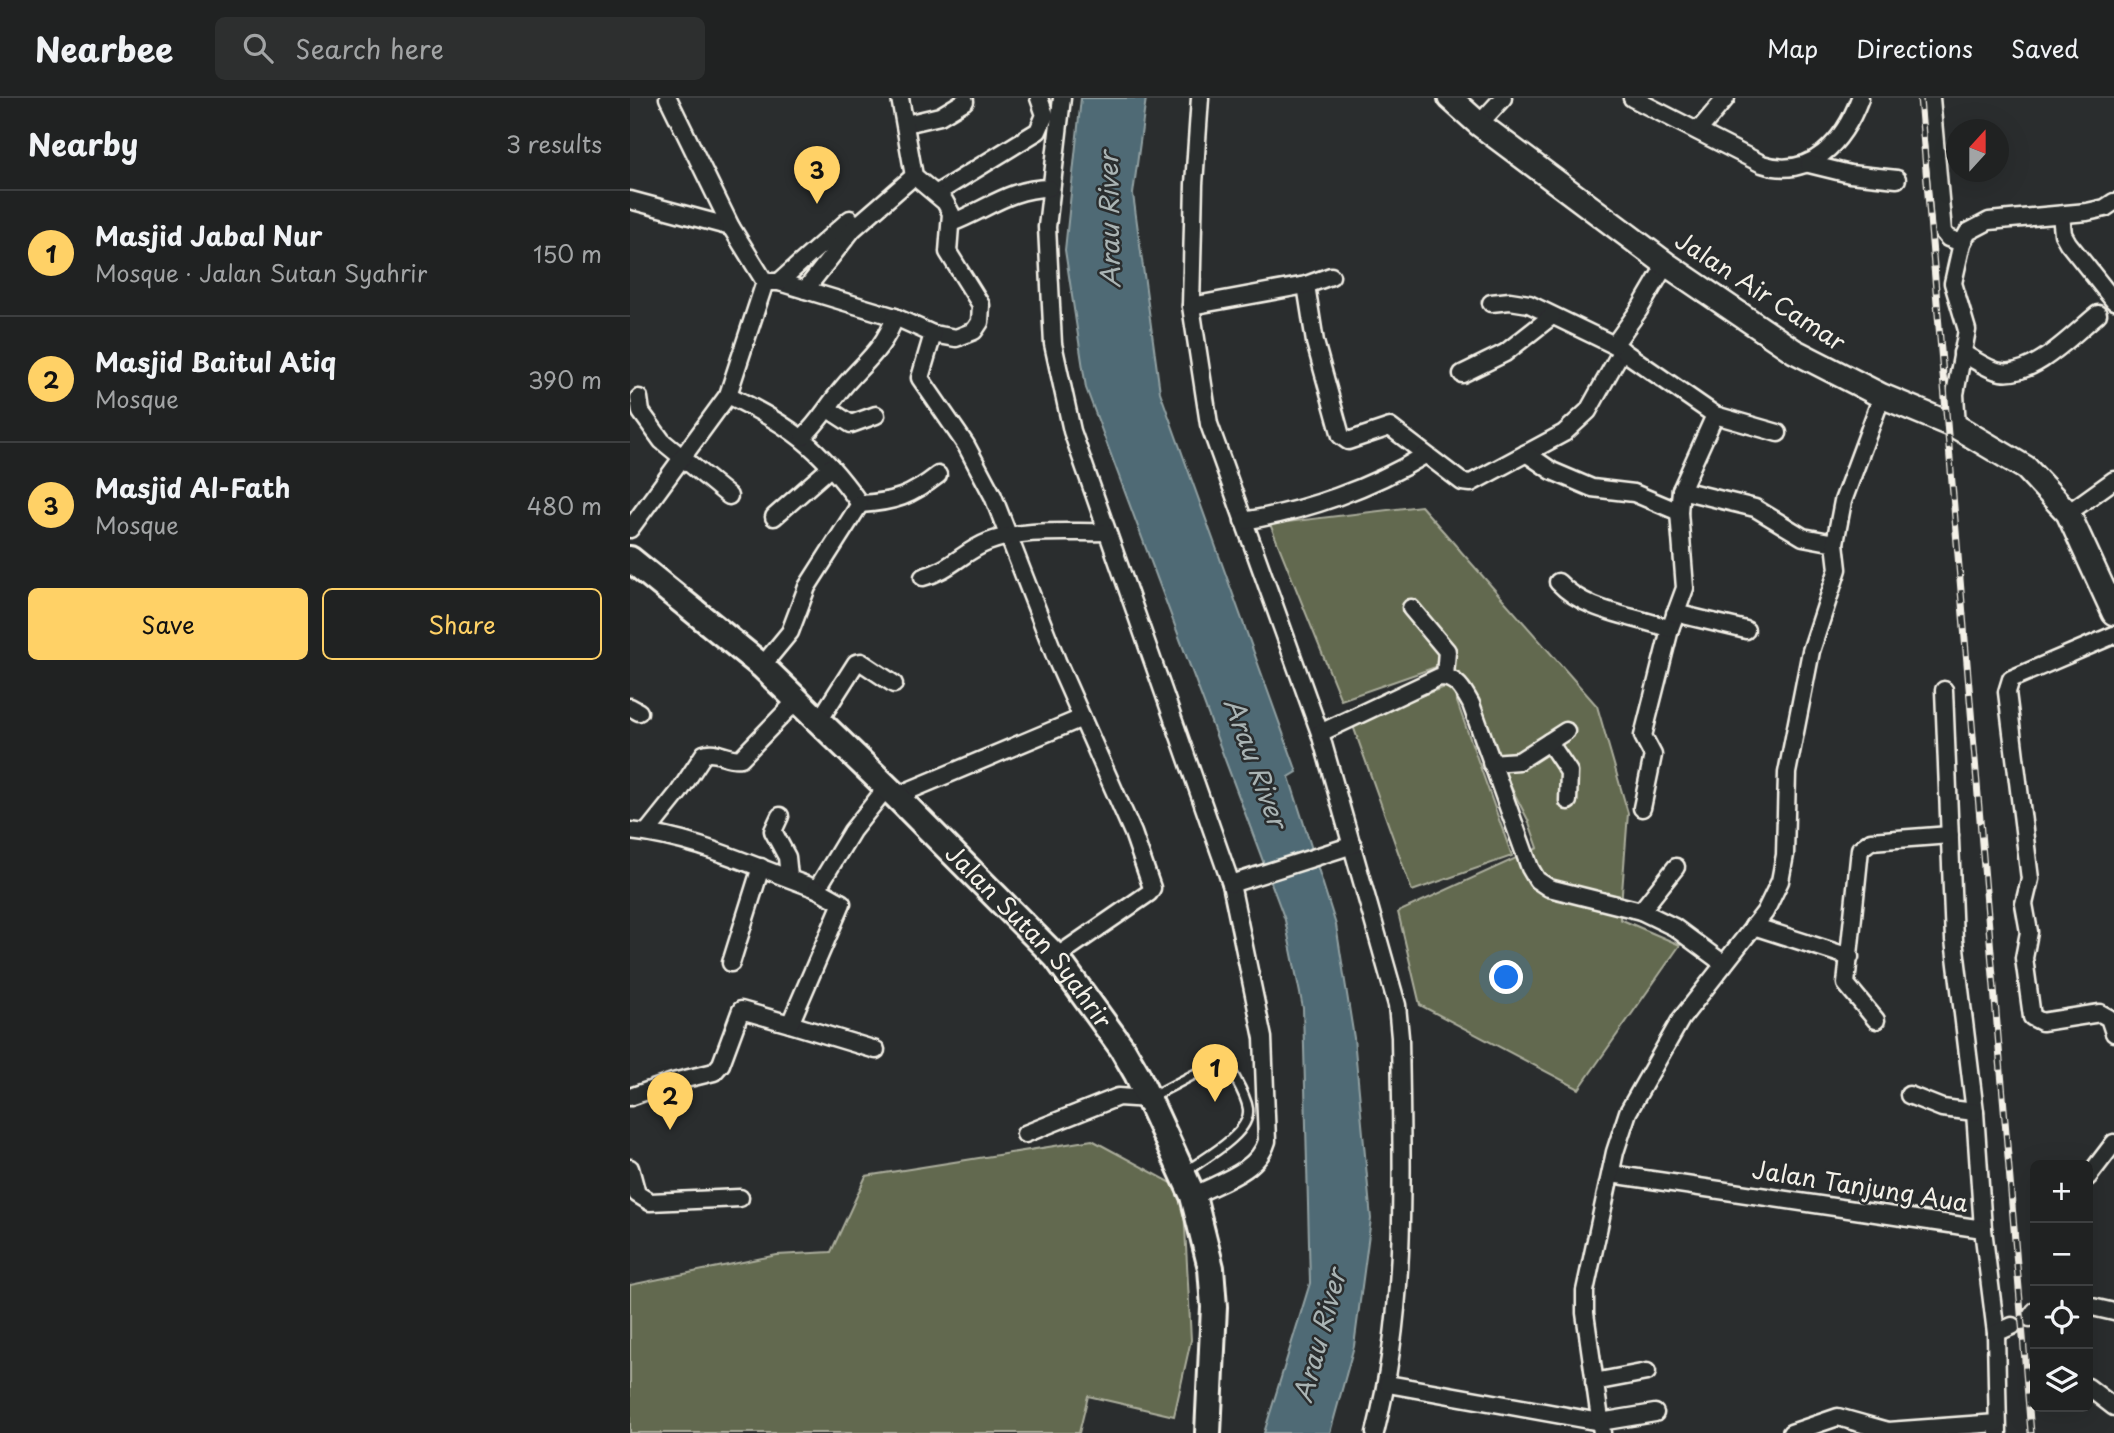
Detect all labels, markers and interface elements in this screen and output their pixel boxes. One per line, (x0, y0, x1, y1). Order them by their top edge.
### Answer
search box (215, 17, 705, 80)
text: Nearbee (35, 23, 173, 73)
icon: search (239, 29, 277, 67)
text: Search here (295, 29, 444, 68)
text: Map (1767, 30, 1818, 66)
text: Directions (1856, 30, 1973, 66)
text: Saved (2011, 30, 2079, 66)
north arrow (1946, 119, 2009, 182)
text: Nearby (28, 121, 138, 166)
text: 3 results (506, 126, 602, 161)
pin: 3 (794, 146, 840, 204)
water label: Arau River (1088, 148, 1129, 289)
text: Masjid Jabal Nur (95, 216, 322, 255)
street label: Jalan Air Camar (1669, 222, 1854, 360)
text: 1 (46, 236, 57, 271)
text: 150 m (533, 236, 602, 271)
text: Mosque · Jalan Sutan Syahrir (95, 255, 427, 290)
text: Masjid Baitul Atiq (95, 342, 336, 381)
text: 2 (43, 362, 59, 397)
text: 390 m (528, 362, 602, 397)
text: Mosque (95, 381, 179, 416)
text: Masjid Al-Fath (95, 468, 290, 507)
text: 3 (43, 488, 59, 523)
text: 480 m (527, 488, 602, 523)
text: Mosque (95, 507, 179, 542)
button: Save (28, 588, 308, 660)
button: Share (322, 588, 602, 660)
water label: Arau River (1215, 692, 1299, 837)
street label: Jalan Sutan Syahrir (938, 835, 1122, 1035)
your location (1489, 960, 1523, 994)
pin: 1 (1192, 1044, 1238, 1102)
pin: 2 (647, 1072, 693, 1130)
street label: Jalan Tanjung Aua (1750, 1150, 1971, 1220)
map controls (2030, 1160, 2093, 1412)
button: + (2030, 1160, 2093, 1223)
button: − (2030, 1223, 2093, 1286)
water label: Arau River (1282, 1261, 1356, 1407)
button: locate (2030, 1286, 2093, 1349)
button: layers (2030, 1349, 2093, 1412)

